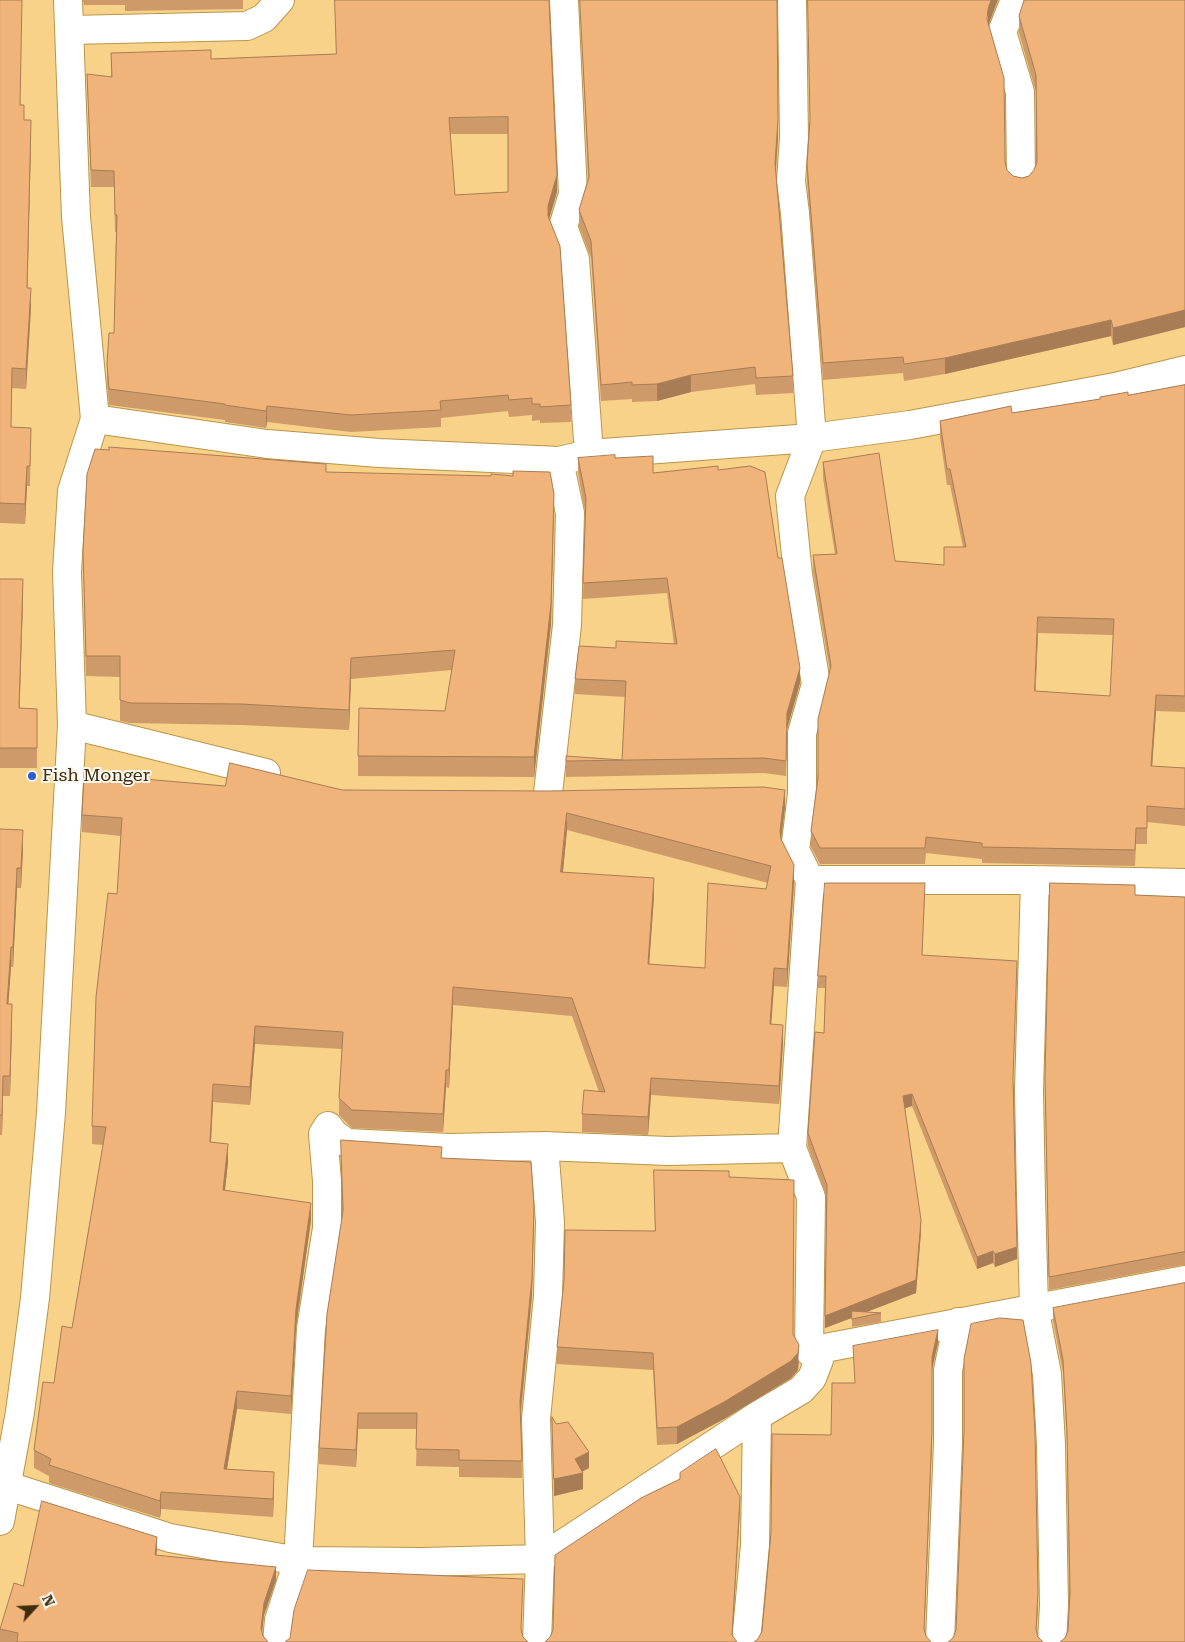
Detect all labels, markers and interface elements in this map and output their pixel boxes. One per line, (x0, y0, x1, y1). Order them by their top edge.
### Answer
place label: Fish Monger (42, 765, 150, 787)
marker: Fish Monger (26, 770, 38, 782)
north arrow (10, 1582, 60, 1632)
text: N (39, 1592, 58, 1609)

